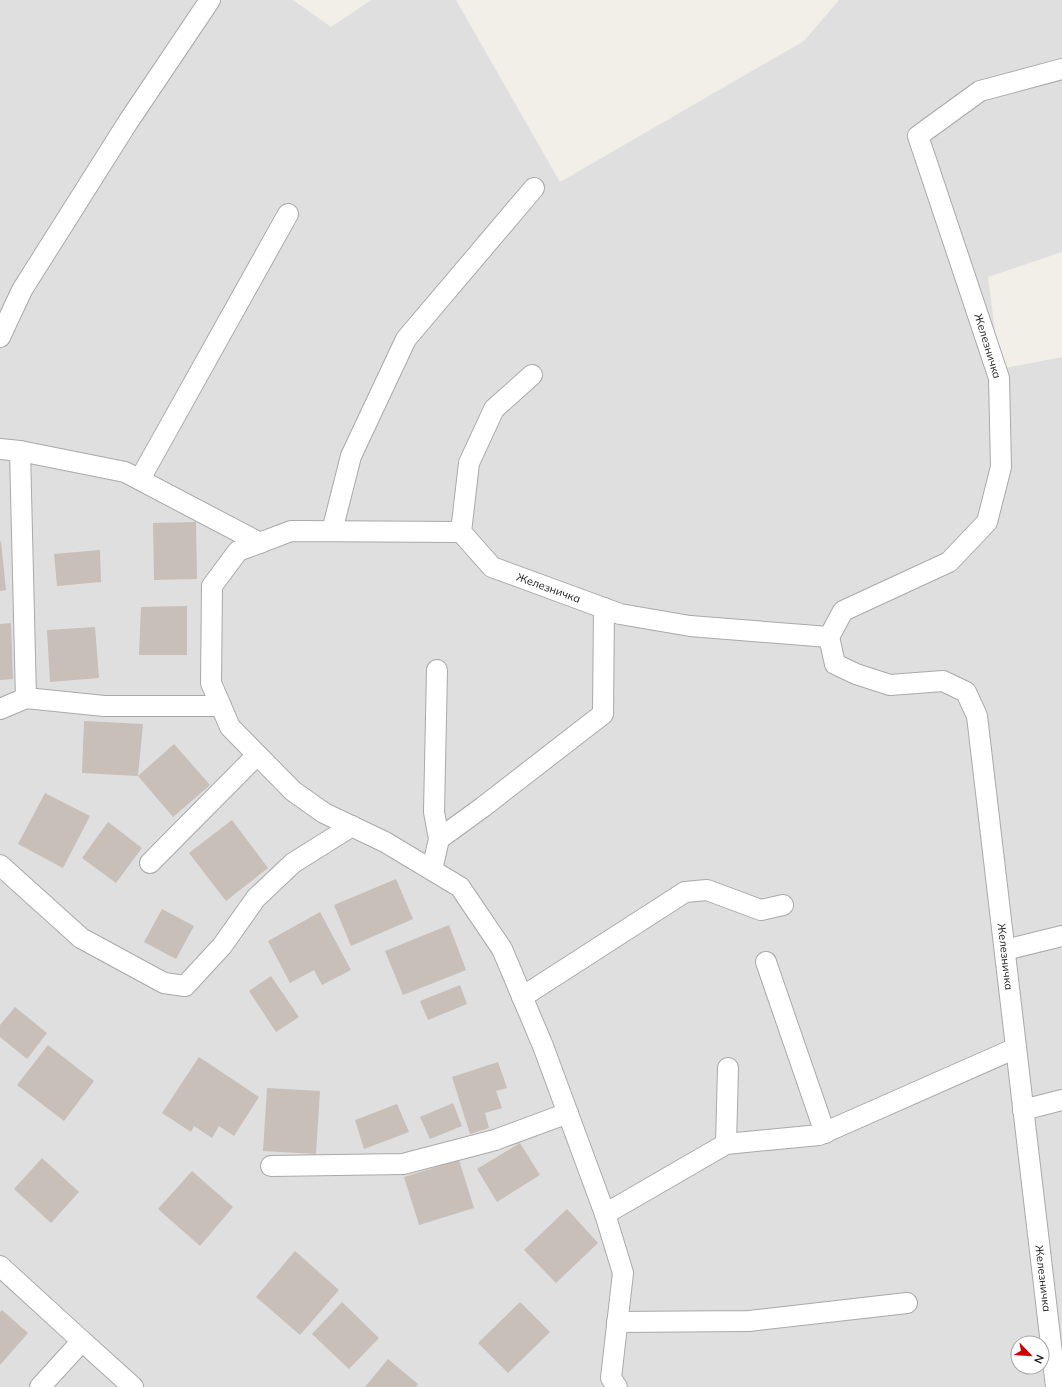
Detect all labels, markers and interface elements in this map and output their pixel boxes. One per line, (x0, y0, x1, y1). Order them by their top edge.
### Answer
street label: Железничка (972, 312, 1004, 380)
street label: Железничка (515, 570, 583, 606)
street label: Железничка (994, 922, 1016, 991)
street label: Железничка (1032, 1244, 1054, 1313)
north arrow (1010, 1335, 1050, 1375)
text: N (1031, 1353, 1047, 1366)

